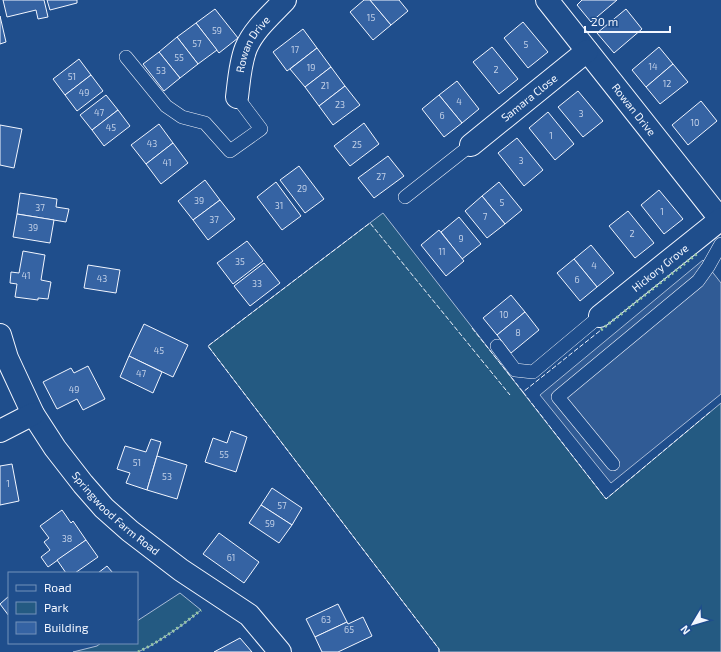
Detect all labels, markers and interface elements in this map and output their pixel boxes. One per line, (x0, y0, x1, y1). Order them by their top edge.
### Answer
scale bar (585, 8, 670, 34)
house number: 15 (367, 12, 375, 23)
street label: Rowan Drive (233, 13, 272, 74)
text: 20 m (591, 14, 618, 28)
house number: 59 (212, 25, 222, 36)
house number: 57 (192, 38, 202, 49)
house number: 5 (524, 39, 529, 50)
house number: 17 (291, 44, 299, 55)
house number: 55 (174, 52, 184, 63)
house number: 14 (648, 61, 658, 72)
house number: 19 (307, 62, 315, 73)
house number: 2 (493, 64, 499, 75)
house number: 53 (156, 65, 166, 76)
house number: 51 (68, 71, 76, 82)
street label: Samara Close (498, 71, 560, 124)
house number: 12 (663, 78, 671, 89)
house number: 21 (321, 80, 329, 91)
street label: Rowan Drive (610, 81, 659, 138)
house number: 49 (79, 87, 89, 98)
house number: 4 (456, 96, 462, 107)
house number: 23 (335, 99, 345, 110)
house number: 47 (94, 107, 104, 118)
house number: 3 (578, 108, 584, 119)
house number: 6 (439, 110, 445, 121)
house number: 10 (690, 117, 700, 128)
house number: 45 (106, 122, 116, 133)
house number: 1 (549, 130, 553, 141)
house number: 43 (147, 138, 157, 149)
house number: 25 (352, 139, 362, 150)
house number: 3 (518, 155, 524, 166)
house number: 41 (162, 157, 172, 168)
house number: 27 (376, 171, 386, 182)
house number: 29 (297, 183, 307, 194)
house number: 39 (194, 195, 204, 206)
house number: 5 (500, 197, 505, 208)
house number: 31 (275, 200, 283, 211)
house number: 37 (35, 202, 45, 213)
house number: 1 (660, 206, 664, 217)
house number: 7 (483, 211, 488, 222)
house number: 37 (209, 214, 219, 225)
house number: 39 (28, 222, 38, 233)
house number: 2 (629, 228, 635, 239)
house number: 9 (458, 233, 464, 244)
street label: Hickory Grove (629, 241, 691, 294)
house number: 11 (438, 246, 446, 257)
house number: 35 (235, 256, 245, 267)
house number: 4 (591, 260, 597, 271)
house number: 41 (21, 270, 31, 281)
house number: 43 (97, 273, 107, 284)
house number: 6 (574, 274, 580, 285)
house number: 33 (252, 278, 262, 289)
house number: 10 (499, 309, 509, 320)
house number: 8 (515, 327, 521, 338)
house number: 45 (154, 345, 164, 356)
house number: 47 (136, 368, 146, 379)
house number: 49 (69, 384, 79, 395)
house number: 55 (219, 449, 229, 460)
house number: 51 (133, 457, 141, 468)
street label: Springwood Farm Road (70, 469, 163, 557)
house number: 53 (162, 471, 172, 482)
house number: 1 (6, 478, 10, 489)
house number: 57 (277, 500, 287, 511)
house number: 59 (265, 518, 275, 529)
house number: 38 (62, 533, 72, 544)
house number: 61 (227, 552, 235, 563)
legend (8, 572, 138, 644)
text: Road (44, 580, 72, 594)
text: Park (44, 600, 69, 614)
north arrow (673, 604, 713, 644)
house number: 63 (321, 614, 331, 625)
text: Building (44, 620, 89, 634)
text: N (677, 623, 692, 638)
house number: 65 (344, 624, 354, 635)

